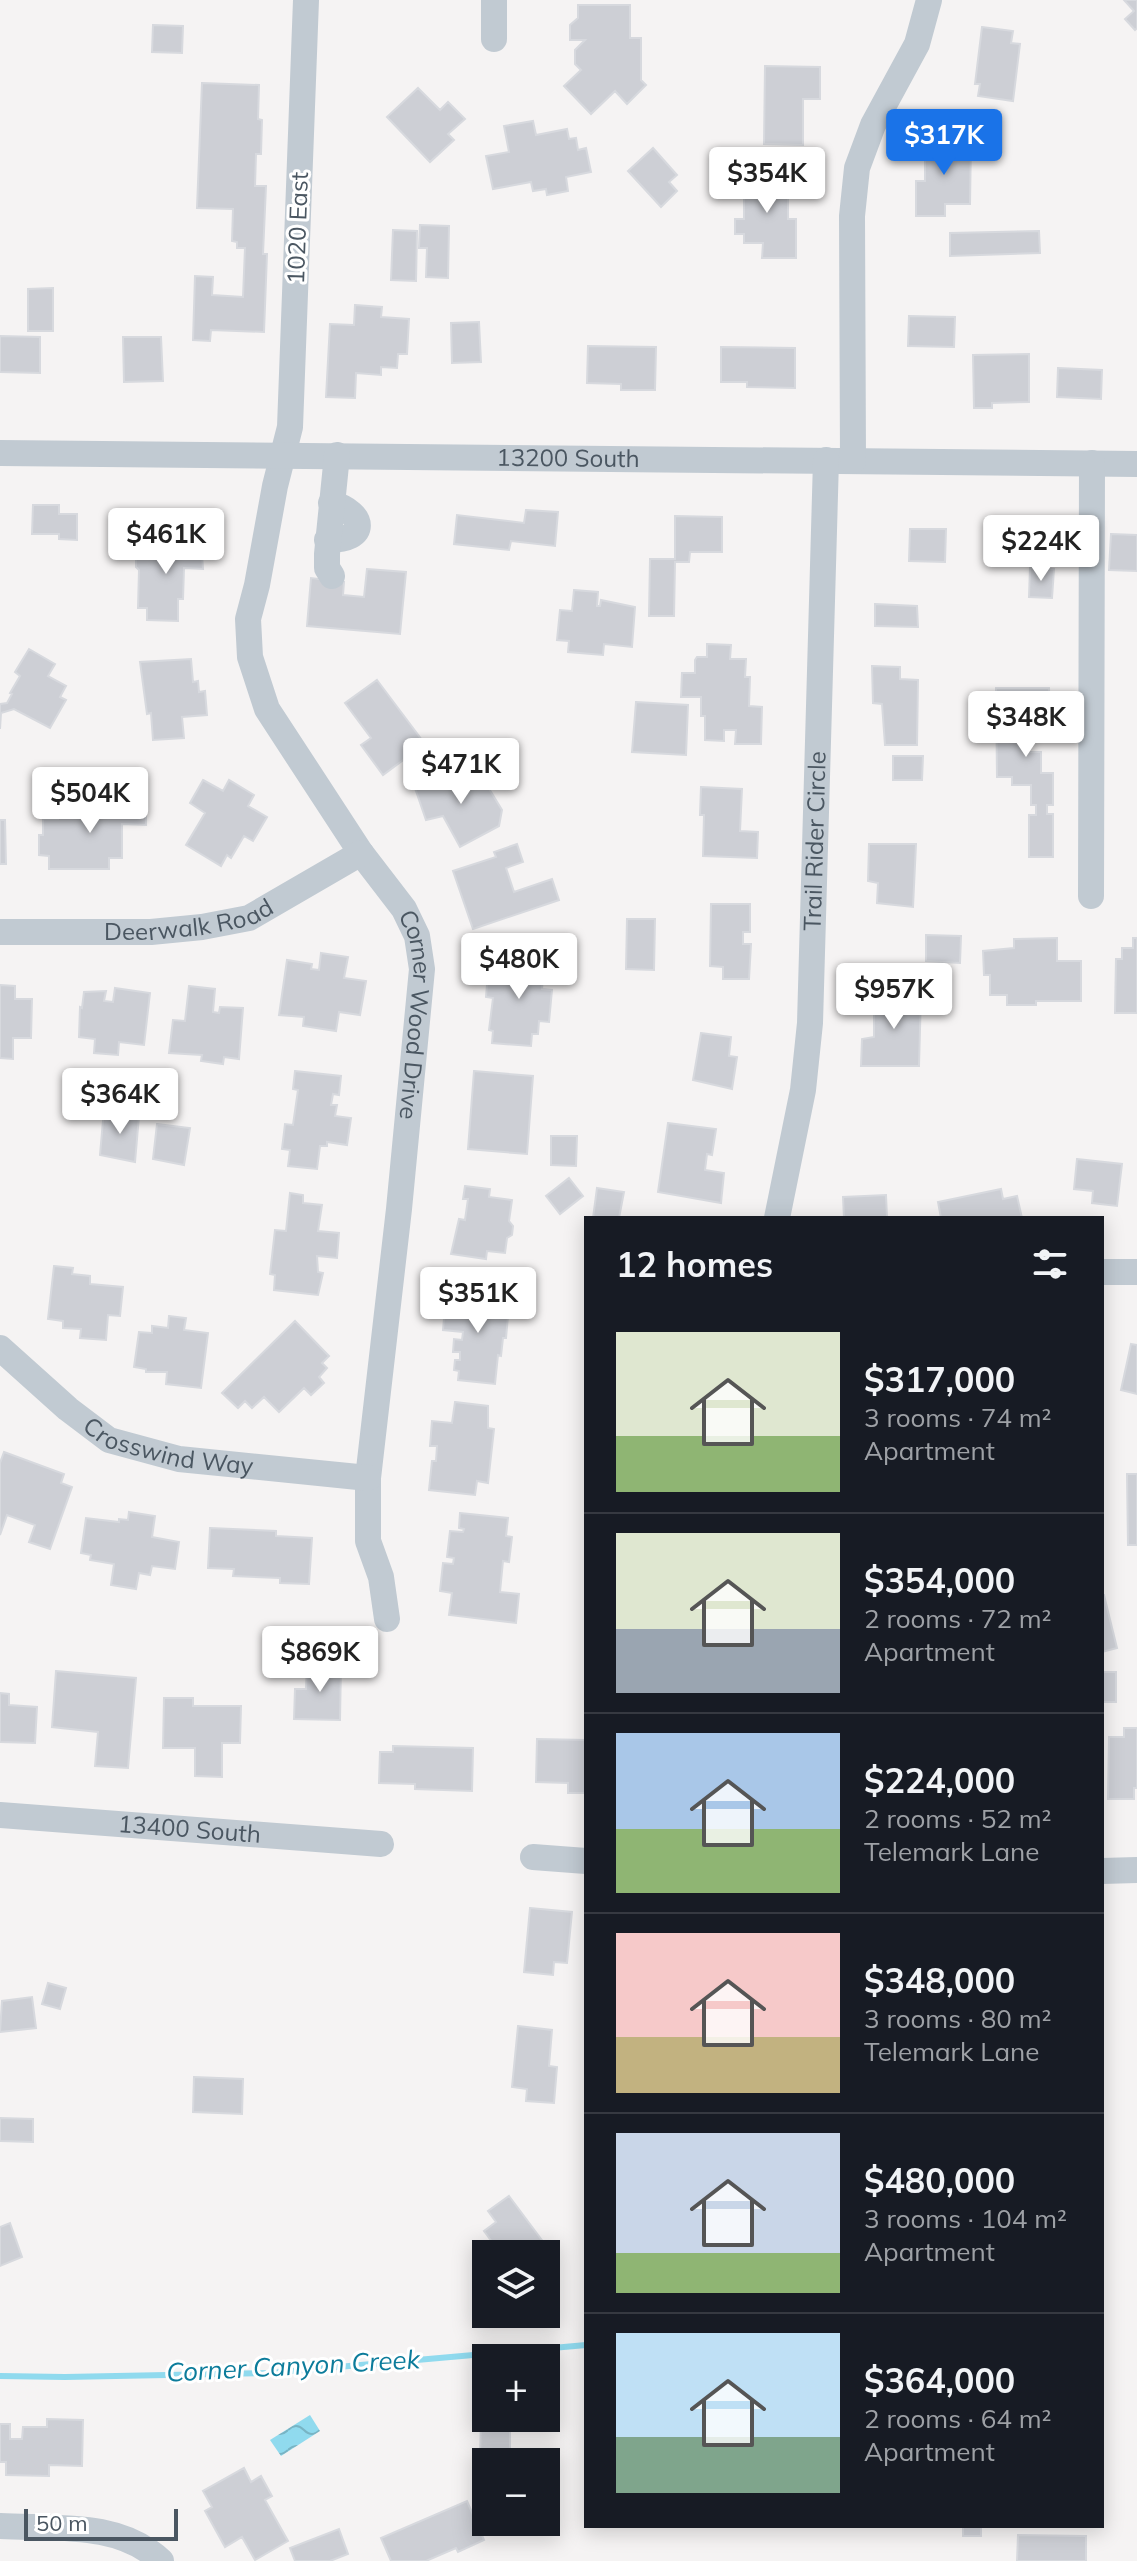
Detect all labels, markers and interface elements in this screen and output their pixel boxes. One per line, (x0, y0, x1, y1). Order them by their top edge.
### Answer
pin: $317K (888, 109, 1000, 177)
text: $317K (904, 118, 984, 151)
pin: $354K (711, 147, 823, 215)
text: $354K (727, 156, 807, 189)
street label: 1020 East (280, 171, 314, 285)
street label: 13200 South (496, 442, 640, 473)
pin: $461K (110, 508, 222, 576)
pin: $224K (985, 515, 1097, 583)
text: $461K (126, 517, 206, 550)
text: $224K (1001, 524, 1081, 557)
pin: $348K (970, 691, 1082, 759)
text: $348K (986, 700, 1066, 733)
pin: $471K (405, 738, 517, 806)
text: $471K (421, 747, 501, 780)
street label: Trail Rider Circle (797, 751, 832, 931)
pin: $504K (34, 767, 146, 835)
text: $504K (50, 776, 130, 809)
street label: Deerwalk Road (104, 891, 278, 946)
street label: Corner Wood Drive (393, 905, 439, 1121)
pin: $480K (463, 933, 575, 1001)
text: $480K (479, 942, 559, 975)
pin: $957K (838, 963, 950, 1031)
text: $957K (854, 972, 934, 1005)
pin: $364K (64, 1068, 176, 1136)
text: $364K (80, 1077, 160, 1110)
icon: filters (1028, 1242, 1072, 1286)
text: 12 homes (616, 1243, 773, 1286)
pin: $351K (422, 1267, 534, 1335)
text: $351K (438, 1276, 518, 1309)
text: $317,000 (864, 1358, 1015, 1401)
icon: home (680, 1364, 776, 1460)
text: 3 rooms · 74 m² (864, 1401, 1051, 1434)
street label: Crosswind Way (78, 1410, 255, 1480)
text: Apartment (864, 1434, 995, 1467)
text: $354,000 (864, 1559, 1015, 1602)
icon: home (680, 1565, 776, 1661)
text: 2 rooms · 72 m² (864, 1602, 1051, 1635)
pin: $869K (264, 1626, 376, 1694)
text: $869K (280, 1635, 360, 1668)
text: Apartment (864, 1635, 995, 1668)
text: $224,000 (864, 1759, 1015, 1802)
icon: home (680, 1765, 776, 1861)
text: 2 rooms · 52 m² (864, 1802, 1051, 1835)
street label: 13400 South (117, 1808, 262, 1849)
text: Telemark Lane (864, 1835, 1039, 1868)
text: $348,000 (864, 1959, 1015, 2002)
icon: home (680, 1965, 776, 2061)
text: 3 rooms · 80 m² (864, 2002, 1051, 2035)
text: Telemark Lane (864, 2035, 1039, 2068)
text: $480,000 (864, 2159, 1015, 2202)
icon: home (680, 2165, 776, 2261)
text: 3 rooms · 104 m² (864, 2202, 1067, 2235)
text: Apartment (864, 2235, 995, 2268)
map controls (472, 2240, 560, 2536)
button: layers (472, 2240, 560, 2328)
water label: Corner Canyon Creek (165, 2342, 421, 2389)
button: + (472, 2344, 560, 2432)
text: $364,000 (864, 2359, 1015, 2402)
icon: home (680, 2365, 776, 2461)
text: 2 rooms · 64 m² (864, 2402, 1051, 2435)
text: Apartment (864, 2435, 995, 2468)
button: − (472, 2448, 560, 2536)
scale bar (24, 2505, 178, 2541)
text: 50 m (36, 2509, 87, 2537)

